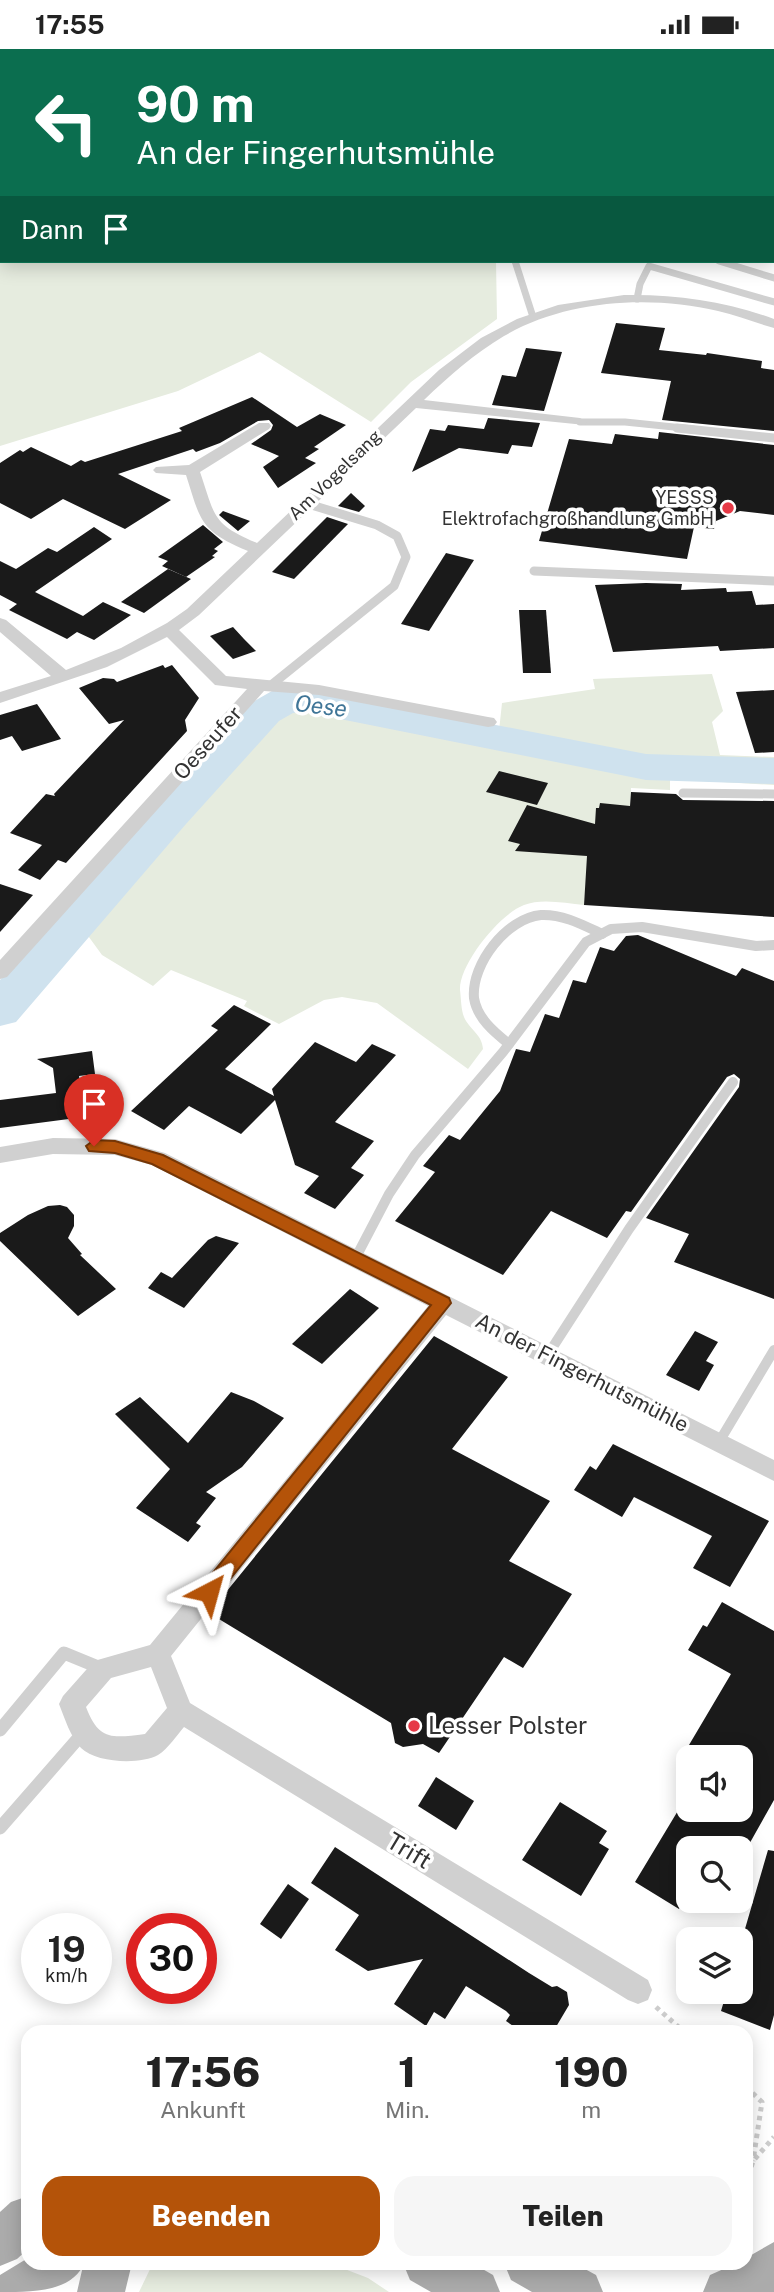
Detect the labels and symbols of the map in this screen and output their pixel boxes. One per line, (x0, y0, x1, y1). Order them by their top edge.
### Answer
street label: Am Vogelsang (284, 425, 385, 524)
place label: YESSS Elektrofachgroßhandlung GmbH (442, 487, 714, 529)
marker: YESSS Elektrofachgroßhandlung GmbH (720, 500, 736, 516)
water label: Oese (293, 689, 349, 722)
street label: Oeseufer (168, 701, 247, 784)
pin (64, 1074, 124, 1146)
street label: An der Fingerhutsmühle (472, 1308, 693, 1437)
position arrow (172, 1555, 246, 1629)
place label: Lesser Polster (428, 1711, 587, 1739)
marker: Lesser Polster (406, 1718, 422, 1734)
street label: Trift (382, 1826, 437, 1874)
speed limit sign: 30 (126, 1913, 217, 2004)

